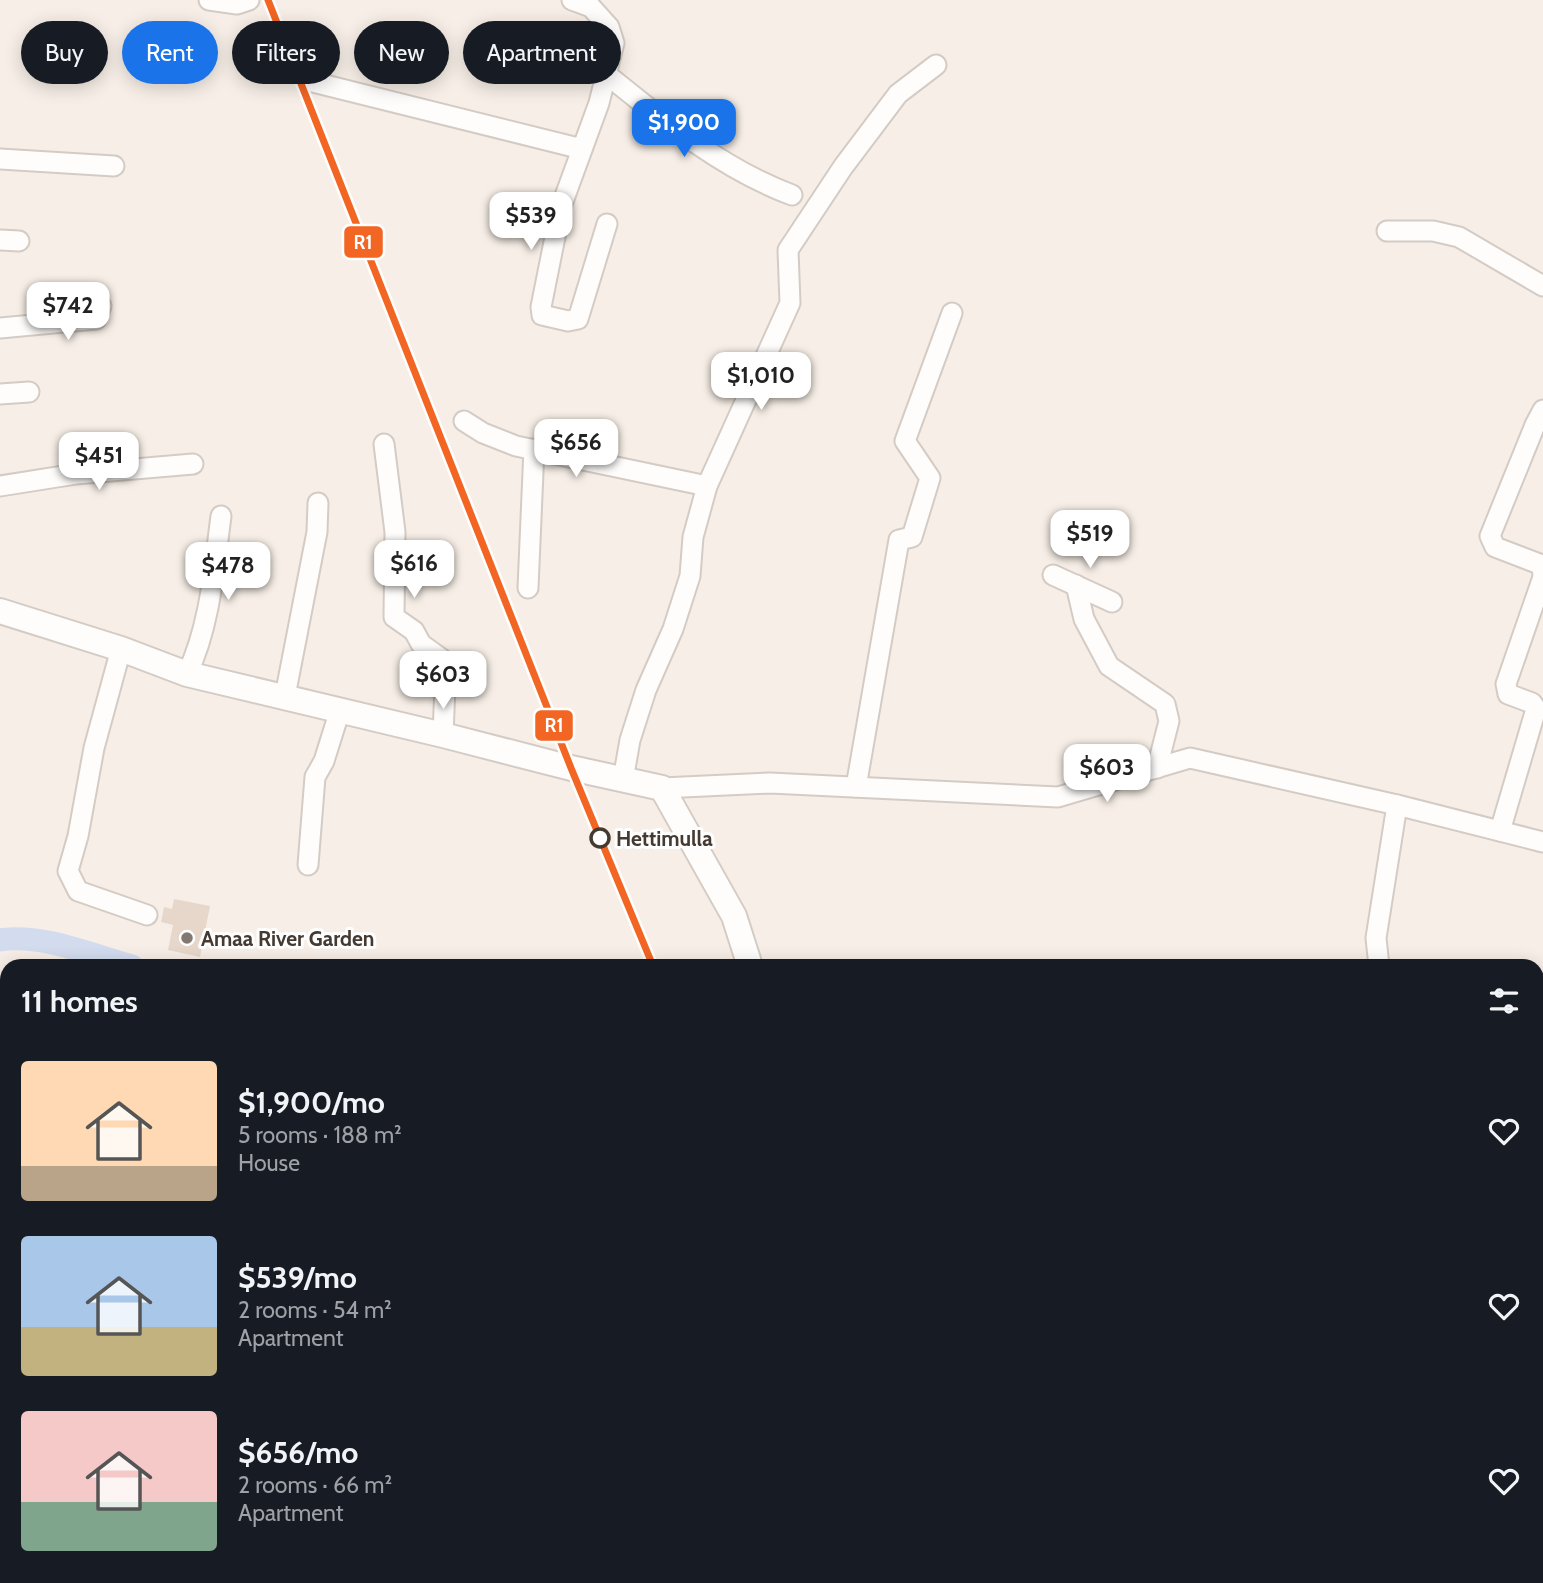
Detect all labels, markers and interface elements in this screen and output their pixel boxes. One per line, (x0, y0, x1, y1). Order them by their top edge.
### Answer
chip: Buy (21, 21, 108, 84)
chip: Rent (122, 21, 218, 84)
chip: Filters (232, 21, 340, 84)
chip: New (354, 21, 449, 84)
chip: Apartment (463, 21, 621, 84)
pin: $1,900 (627, 100, 741, 159)
text: $1,900 (648, 108, 720, 136)
pin: $539 (490, 192, 572, 252)
text: $539 (505, 201, 557, 229)
line badge: R1 (343, 225, 384, 259)
text: R1 (354, 231, 372, 254)
pin: $742 (27, 282, 109, 342)
text: $742 (43, 291, 93, 319)
pin: $1,010 (704, 352, 818, 412)
text: $1,010 (727, 361, 795, 389)
pin: $656 (535, 420, 617, 479)
text: $656 (550, 428, 602, 456)
pin: $451 (58, 433, 140, 492)
text: $451 (75, 441, 123, 469)
pin: $519 (1049, 510, 1131, 570)
text: $519 (1066, 519, 1114, 547)
pin: $616 (373, 540, 455, 600)
pin: $478 (187, 542, 269, 602)
text: $616 (390, 549, 438, 577)
text: $478 (201, 551, 255, 579)
pin: $603 (402, 652, 484, 711)
text: $603 (416, 660, 470, 688)
line badge: R1 (534, 709, 574, 742)
text: R1 (545, 714, 563, 737)
pin: $603 (1066, 744, 1148, 804)
text: $603 (1080, 753, 1134, 781)
place label: Hettimulla (616, 826, 713, 851)
marker: Hettimulla (590, 828, 610, 848)
place label: Amaa River Garden (201, 926, 374, 951)
marker: Amaa River Garden (179, 930, 195, 946)
icon: filters (1485, 982, 1523, 1020)
text: 11 homes (21, 983, 138, 1020)
text: $1,900/mo (238, 1084, 385, 1121)
icon: home (77, 1089, 161, 1173)
icon: heart (1485, 1112, 1523, 1150)
text: 5 rooms · 188 m² (238, 1121, 402, 1149)
text: House (238, 1149, 300, 1177)
text: $539/mo (238, 1259, 357, 1296)
icon: home (77, 1264, 161, 1348)
icon: heart (1485, 1287, 1523, 1325)
text: 2 rooms · 54 m² (238, 1296, 392, 1324)
text: Apartment (238, 1324, 343, 1352)
text: $656/mo (238, 1434, 358, 1471)
icon: home (77, 1439, 161, 1523)
icon: heart (1485, 1462, 1523, 1500)
text: 2 rooms · 66 m² (238, 1471, 392, 1499)
text: Apartment (238, 1499, 343, 1527)

